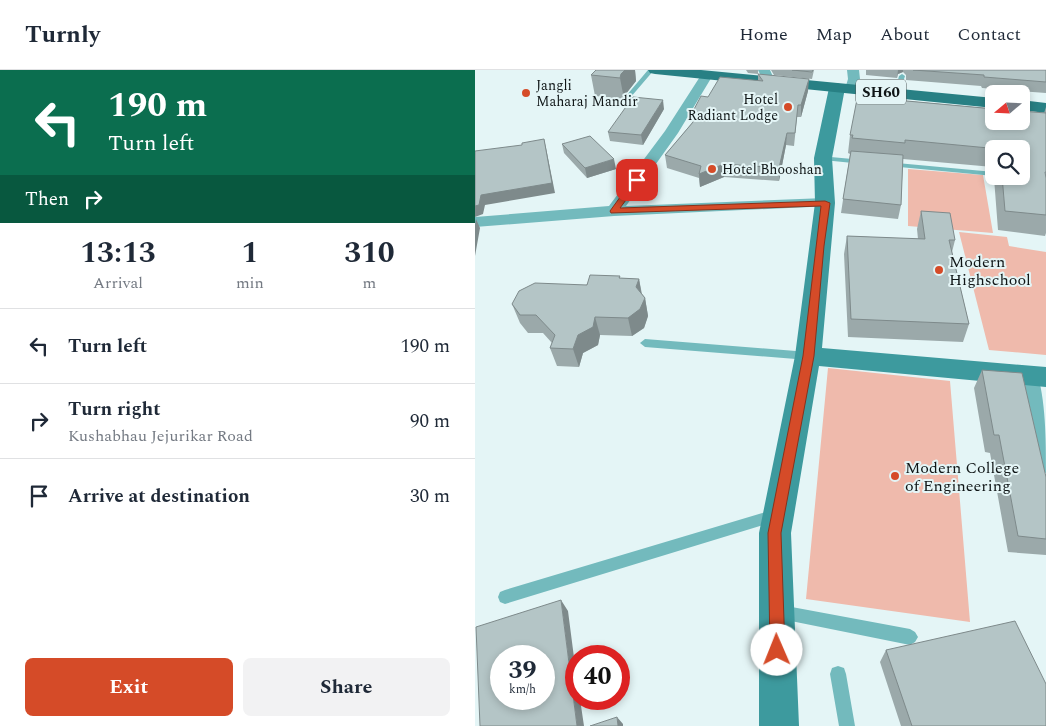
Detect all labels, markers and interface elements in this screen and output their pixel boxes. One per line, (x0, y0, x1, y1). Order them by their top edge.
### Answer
text: Turnly (25, 17, 100, 53)
text: Home (739, 21, 788, 48)
text: Map (816, 21, 852, 48)
text: About (880, 21, 930, 48)
text: Contact (958, 21, 1021, 48)
place label: Jangli Maharaj Mandir (536, 75, 638, 112)
text: 190 m (108, 79, 207, 132)
road number: SH60 (856, 80, 906, 104)
north arrow (985, 85, 1030, 130)
map controls (985, 85, 1030, 185)
marker: Jangli Maharaj Mandir (520, 87, 532, 99)
place label: Hotel Radiant Lodge (688, 89, 778, 126)
icon: left (25, 90, 90, 155)
marker: Hotel Radiant Lodge (782, 101, 794, 113)
text: Turn left (108, 127, 194, 160)
button: search (985, 140, 1030, 185)
pin (616, 159, 658, 201)
place label: Hotel Bhooshan (722, 159, 822, 180)
marker: Hotel Bhooshan (706, 163, 718, 175)
icon: arrive (623, 166, 651, 194)
text: Then (25, 185, 69, 214)
icon: right (79, 185, 107, 213)
text: 13:13 (80, 230, 156, 276)
text: 1 (241, 230, 258, 276)
text: 310 (344, 230, 395, 276)
place label: Modern Highschool (949, 250, 1031, 292)
marker: Modern Highschool (933, 264, 945, 276)
text: Arrival (93, 271, 143, 295)
text: min (236, 271, 264, 295)
text: m (363, 271, 376, 295)
icon: left (25, 332, 53, 360)
text: Turn left (68, 332, 147, 361)
text: 190 m (400, 332, 450, 361)
text: Turn right (68, 395, 161, 424)
icon: right (25, 407, 53, 435)
text: 90 m (410, 407, 450, 436)
text: Kushabhau Jejurikar Road (68, 424, 253, 448)
place label: Modern College of Engineering (905, 456, 1019, 498)
marker: Modern College of Engineering (889, 470, 901, 482)
icon: arrive (25, 482, 53, 510)
text: Arrive at destination (68, 482, 250, 511)
text: 30 m (410, 482, 450, 511)
position arrow (750, 623, 802, 675)
speed limit sign: 40 (565, 645, 630, 710)
text: 39 (508, 652, 537, 690)
button: Exit (25, 658, 233, 716)
button: Share (243, 658, 450, 716)
text: km/h (509, 680, 536, 699)

